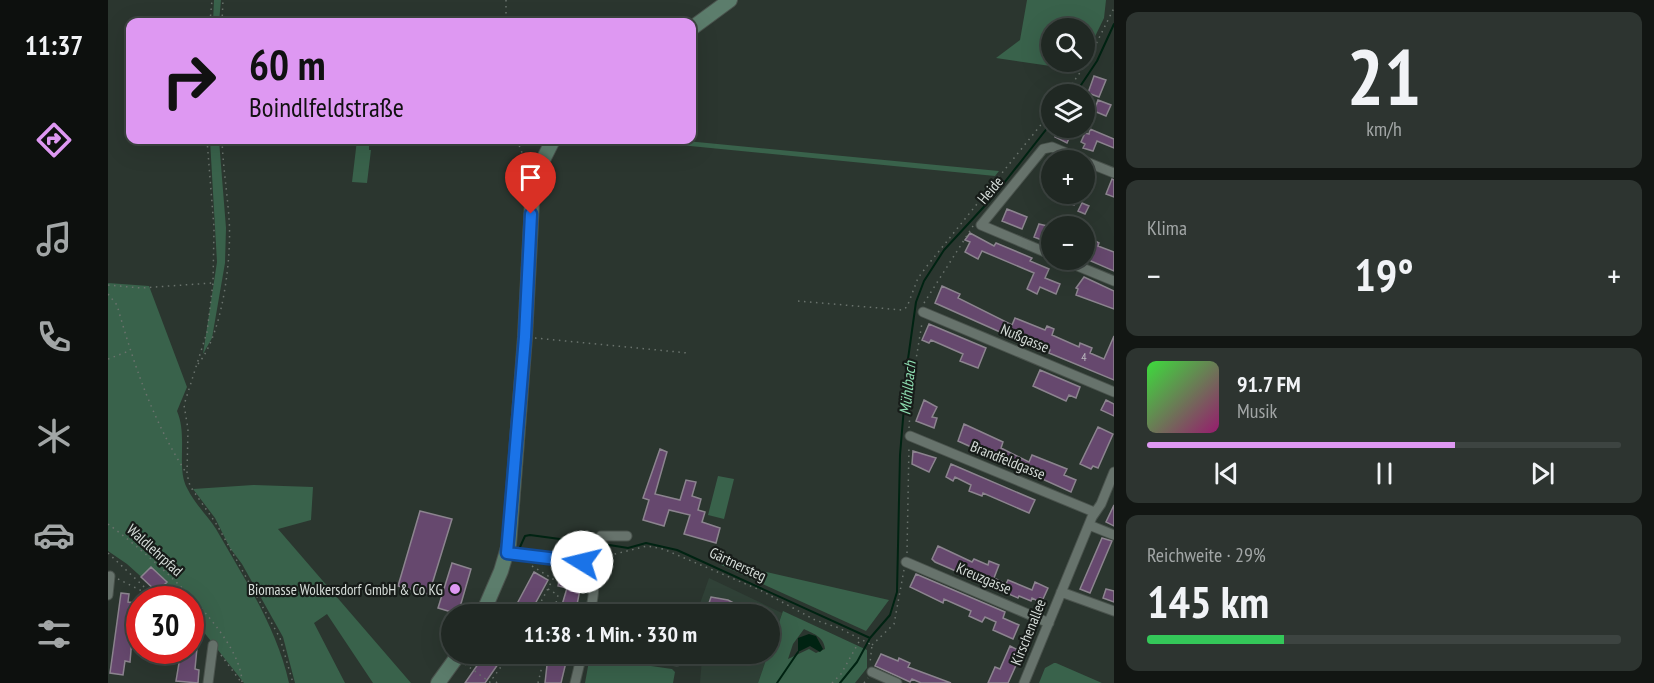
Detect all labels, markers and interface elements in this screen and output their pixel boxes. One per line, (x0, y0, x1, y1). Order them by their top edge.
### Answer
map controls (1041, 18, 1095, 270)
button: search (1041, 18, 1095, 72)
text: 21 (1347, 26, 1421, 127)
text: 11:37 (25, 28, 83, 62)
text: 60 m (249, 37, 326, 92)
icon: right (150, 42, 228, 120)
button: layers (1041, 84, 1095, 138)
text: Boindlfeldstraße (249, 90, 404, 124)
text: km/h (1366, 116, 1402, 142)
icon: directions (33, 119, 75, 161)
button: + (1041, 150, 1095, 204)
pin (505, 152, 556, 214)
icon: arrive (514, 161, 547, 194)
street label: Heide (973, 172, 1007, 208)
text: Klima (1147, 215, 1187, 241)
button: − (1041, 216, 1095, 270)
icon: music (33, 218, 75, 260)
text: 19° (1354, 245, 1414, 303)
text: − (1147, 254, 1161, 297)
text: + (1607, 254, 1621, 297)
icon: phone (33, 316, 75, 358)
street label: Nußgasse (998, 319, 1052, 357)
house number: 4 (1081, 349, 1087, 364)
water label: Mühlbach (894, 359, 920, 416)
text: 91.7 FM (1237, 370, 1301, 398)
text: Musik (1237, 398, 1277, 424)
icon: climate (33, 415, 75, 457)
street label: Brandfeldgasse (968, 436, 1048, 484)
icon: previous (1210, 457, 1243, 490)
icon: pause (1368, 457, 1401, 490)
icon: next (1526, 457, 1559, 490)
icon: car (33, 514, 75, 556)
street label: Waldlehrpfad (123, 520, 187, 580)
position arrow (550, 530, 614, 594)
text: Reichweite · 29% (1147, 542, 1266, 568)
street label: Gärtnersteg (707, 543, 769, 585)
street label: Kreuzgasse (954, 558, 1014, 598)
text: 145 km (1147, 572, 1269, 630)
place label: Biomasse Wolkersdorf GmbH & Co KG (248, 580, 443, 599)
marker: Biomasse Wolkersdorf GmbH & Co KG (448, 582, 462, 596)
speed limit sign: 30 (126, 586, 204, 664)
street label: Kirschenallee (1006, 596, 1050, 668)
icon: filters (33, 613, 75, 655)
text: 11:38 · 1 Min. · 330 m (524, 620, 697, 648)

